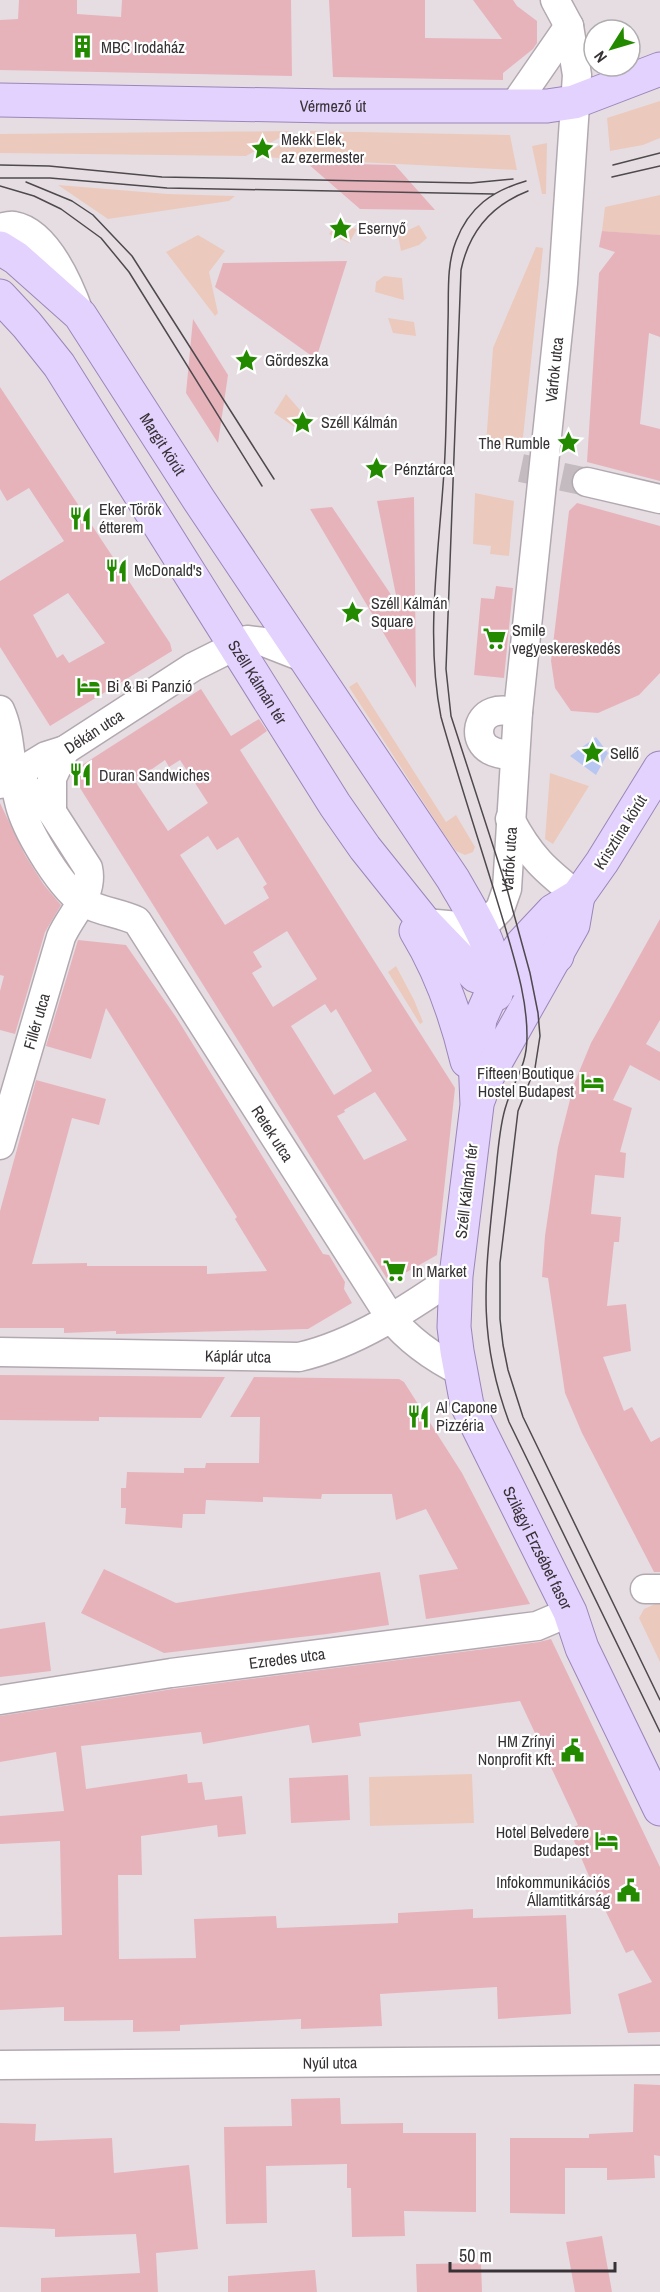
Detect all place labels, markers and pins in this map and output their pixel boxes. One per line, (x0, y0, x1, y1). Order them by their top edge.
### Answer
building icon: MBC Irodaház (70, 34, 96, 60)
place label: MBC Irodaház (101, 36, 185, 58)
place label: Mekk Elek, az ezermester (281, 128, 365, 168)
place icon: Mekk Elek, az ezermester (250, 135, 276, 161)
place icon: Esernyő (327, 215, 353, 241)
place label: Esernyő (358, 217, 406, 239)
place icon: Gördeszka (234, 347, 260, 373)
place label: Gördeszka (265, 349, 329, 371)
place icon: Széll Kálmán (290, 409, 316, 435)
place label: Széll Kálmán (321, 411, 398, 433)
place icon: The Rumble (555, 430, 581, 456)
place label: The Rumble (479, 432, 550, 454)
place icon: Pénztárca (363, 456, 389, 482)
place label: Pénztárca (394, 458, 454, 480)
place label: Eker Török étterem (99, 498, 162, 538)
restaurant icon: Eker Török étterem (68, 505, 94, 531)
restaurant icon: McDonald's (103, 557, 129, 583)
place label: McDonald's (134, 559, 202, 581)
place label: Széll Kálmán Square (371, 592, 448, 632)
place icon: Széll Kálmán Square (340, 599, 366, 625)
place label: Smile vegyeskereskedés (512, 619, 621, 659)
supermarket icon: Smile vegyeskereskedés (481, 626, 507, 652)
hotel icon: Bi & Bi Panzió (76, 673, 102, 699)
place label: Bi & Bi Panzió (107, 675, 192, 697)
place icon: Sellő (579, 740, 605, 766)
place label: Sellő (610, 742, 639, 764)
restaurant icon: Duran Sandwiches (68, 762, 94, 788)
place label: Duran Sandwiches (99, 764, 210, 786)
place label: Fifteen Boutique Hostel Budapest (477, 1062, 574, 1102)
hotel icon: Fifteen Boutique Hostel Budapest (579, 1069, 605, 1095)
supermarket icon: In Market (381, 1258, 407, 1284)
place label: In Market (412, 1260, 467, 1282)
place label: Al Capone Pizzéria (435, 1396, 497, 1436)
restaurant icon: Al Capone Pizzéria (405, 1403, 431, 1429)
place label: HM Zrínyi Nonprofit Kft. (478, 1730, 555, 1770)
public building icon: HM Zrínyi Nonprofit Kft. (560, 1737, 586, 1763)
place label: Hotel Belvedere Budapest (496, 1821, 589, 1861)
hotel icon: Hotel Belvedere Budapest (594, 1828, 620, 1854)
place label: Infokommunikációs Államtitkárság (496, 1871, 611, 1911)
public building icon: Infokommunikációs Államtitkárság (615, 1878, 641, 1904)

